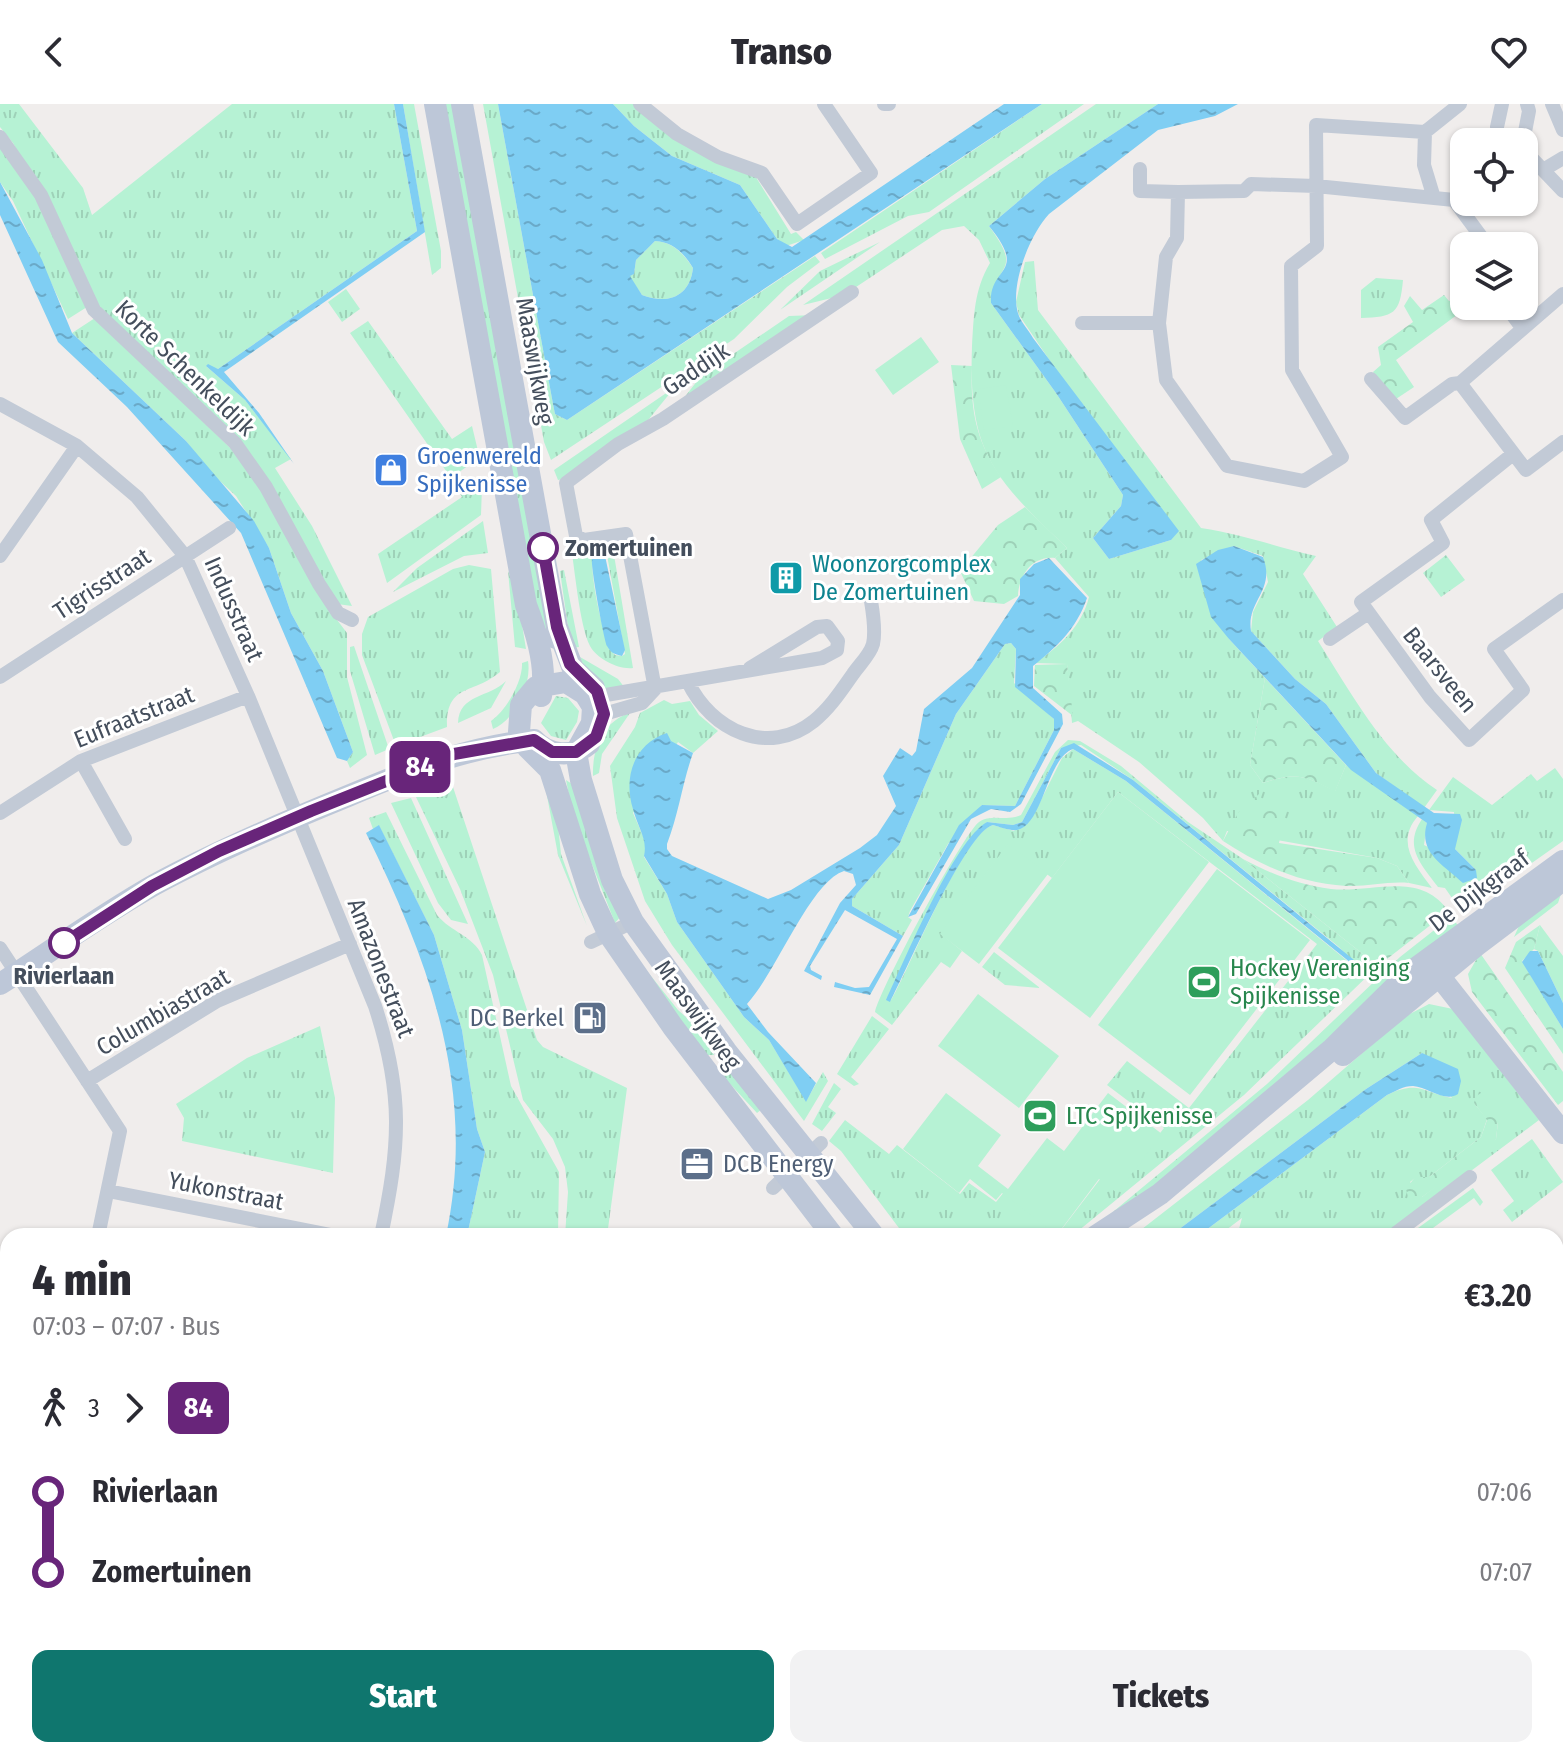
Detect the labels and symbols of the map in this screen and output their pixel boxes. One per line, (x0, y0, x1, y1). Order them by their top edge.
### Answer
street label: Korte Schenkeldijk (110, 294, 261, 442)
street label: Maaswijkweg (510, 295, 560, 427)
street label: Gaddijk (657, 336, 735, 401)
place label: Groenwereld Spijkenisse (417, 442, 542, 498)
shop icon: Groenwereld Spijkenisse (372, 451, 410, 489)
marker: Zomertuinen (528, 533, 558, 563)
place label: Zomertuinen (565, 534, 693, 562)
street label: Tigrisstraat (48, 542, 156, 626)
place label: Woonzorgcomplex De Zomertuinen (812, 550, 991, 606)
street label: Indusstraat (199, 552, 269, 666)
building icon: Woonzorgcomplex De Zomertuinen (767, 559, 805, 597)
street label: Baarsveen (1397, 622, 1483, 718)
street label: Eufraatstraat (70, 680, 198, 754)
line badge: 84 (384, 741, 456, 793)
street label: De Dijkgraaf (1423, 843, 1536, 938)
street label: Amazonestraat (342, 895, 420, 1041)
marker: Rivierlaan (49, 928, 79, 958)
place label: Hockey Vereniging Spijkenisse (1230, 954, 1410, 1010)
street label: Maaswijkweg (649, 955, 747, 1076)
place label: Rivierlaan (14, 962, 114, 990)
street label: Columbiastraat (91, 963, 235, 1061)
sports icon: Hockey Vereniging Spijkenisse (1185, 963, 1223, 1001)
fuel station icon: DC Berkel (571, 999, 609, 1037)
place label: DC Berkel (470, 1004, 564, 1032)
sports icon: LTC Spijkenisse (1021, 1097, 1059, 1135)
place label: LTC Spijkenisse (1066, 1102, 1213, 1130)
office icon: DCB Energy (678, 1145, 716, 1183)
place label: DCB Energy (723, 1150, 834, 1178)
street label: Yukonstraat (166, 1166, 286, 1216)

